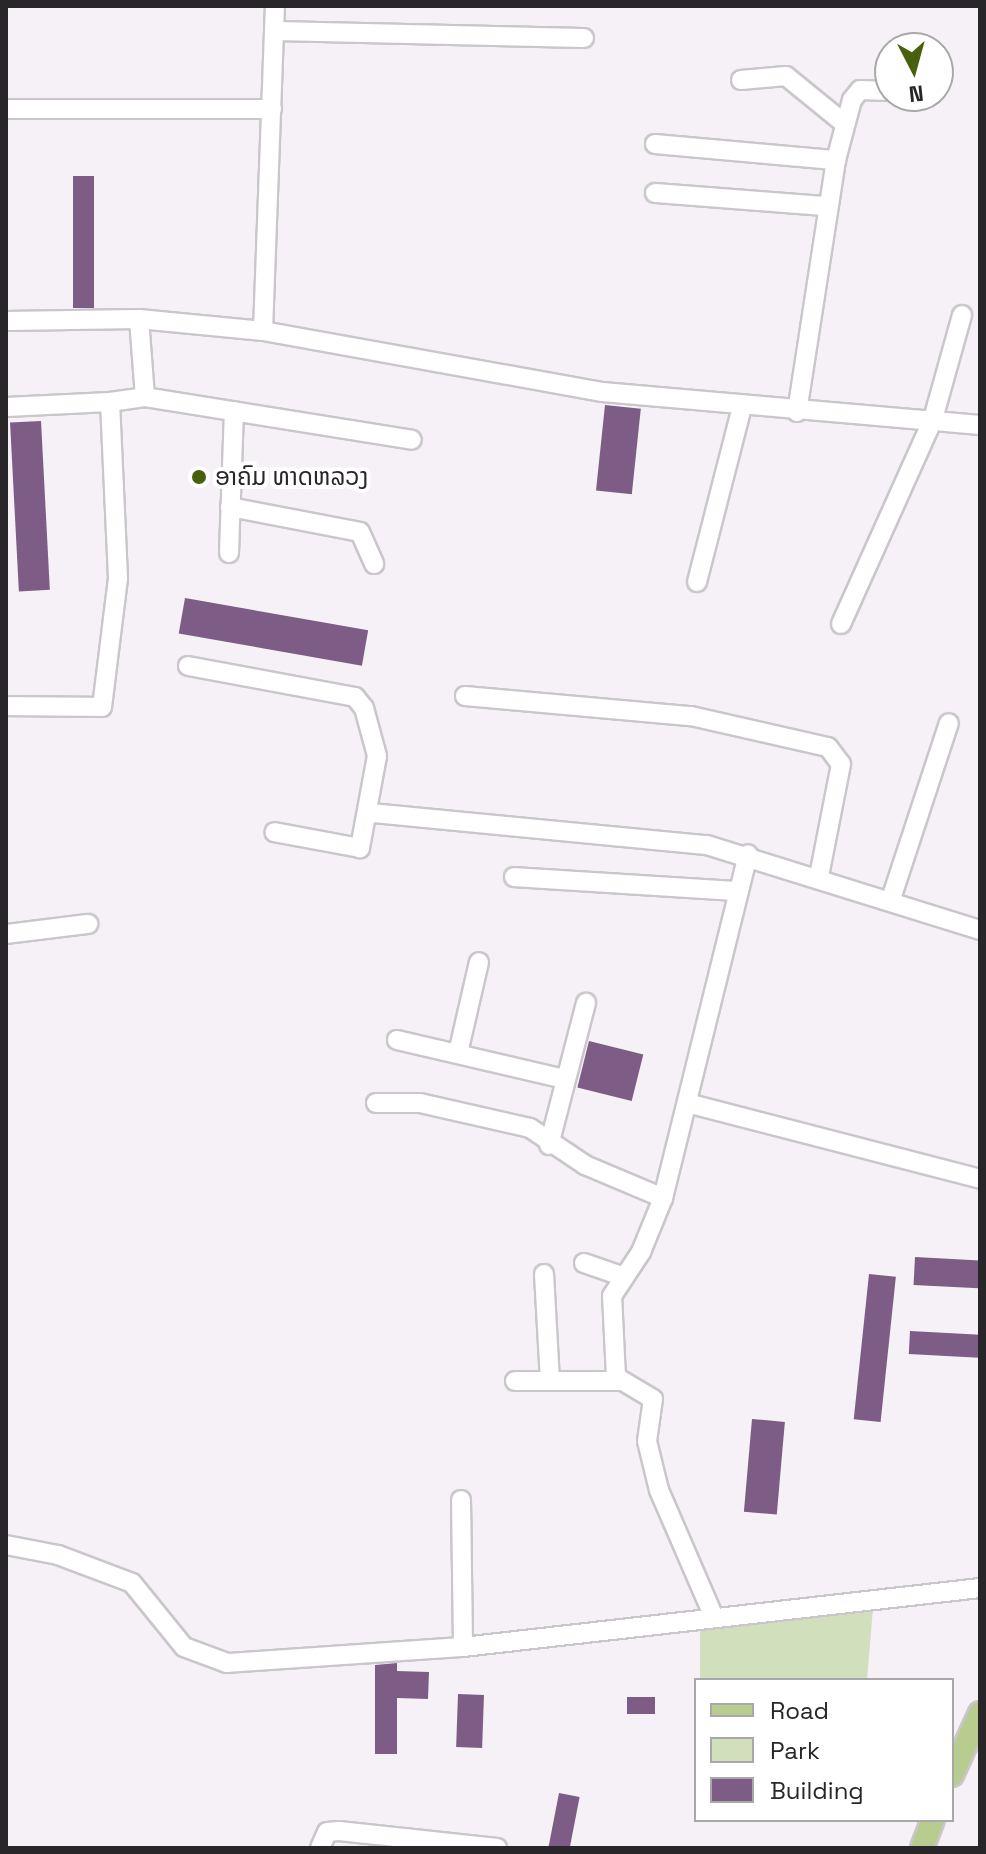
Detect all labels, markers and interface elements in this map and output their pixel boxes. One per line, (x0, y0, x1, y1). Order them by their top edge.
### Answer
north arrow (874, 32, 954, 112)
text: N (908, 79, 925, 109)
place label: ອາຄົມ ທາດຫລວງ (215, 463, 368, 491)
marker: ອາຄົມ ທາດຫລວງ (190, 468, 208, 486)
legend (694, 1678, 954, 1822)
text: Road (770, 1695, 829, 1726)
text: Park (770, 1735, 820, 1766)
text: Building (770, 1775, 864, 1806)

